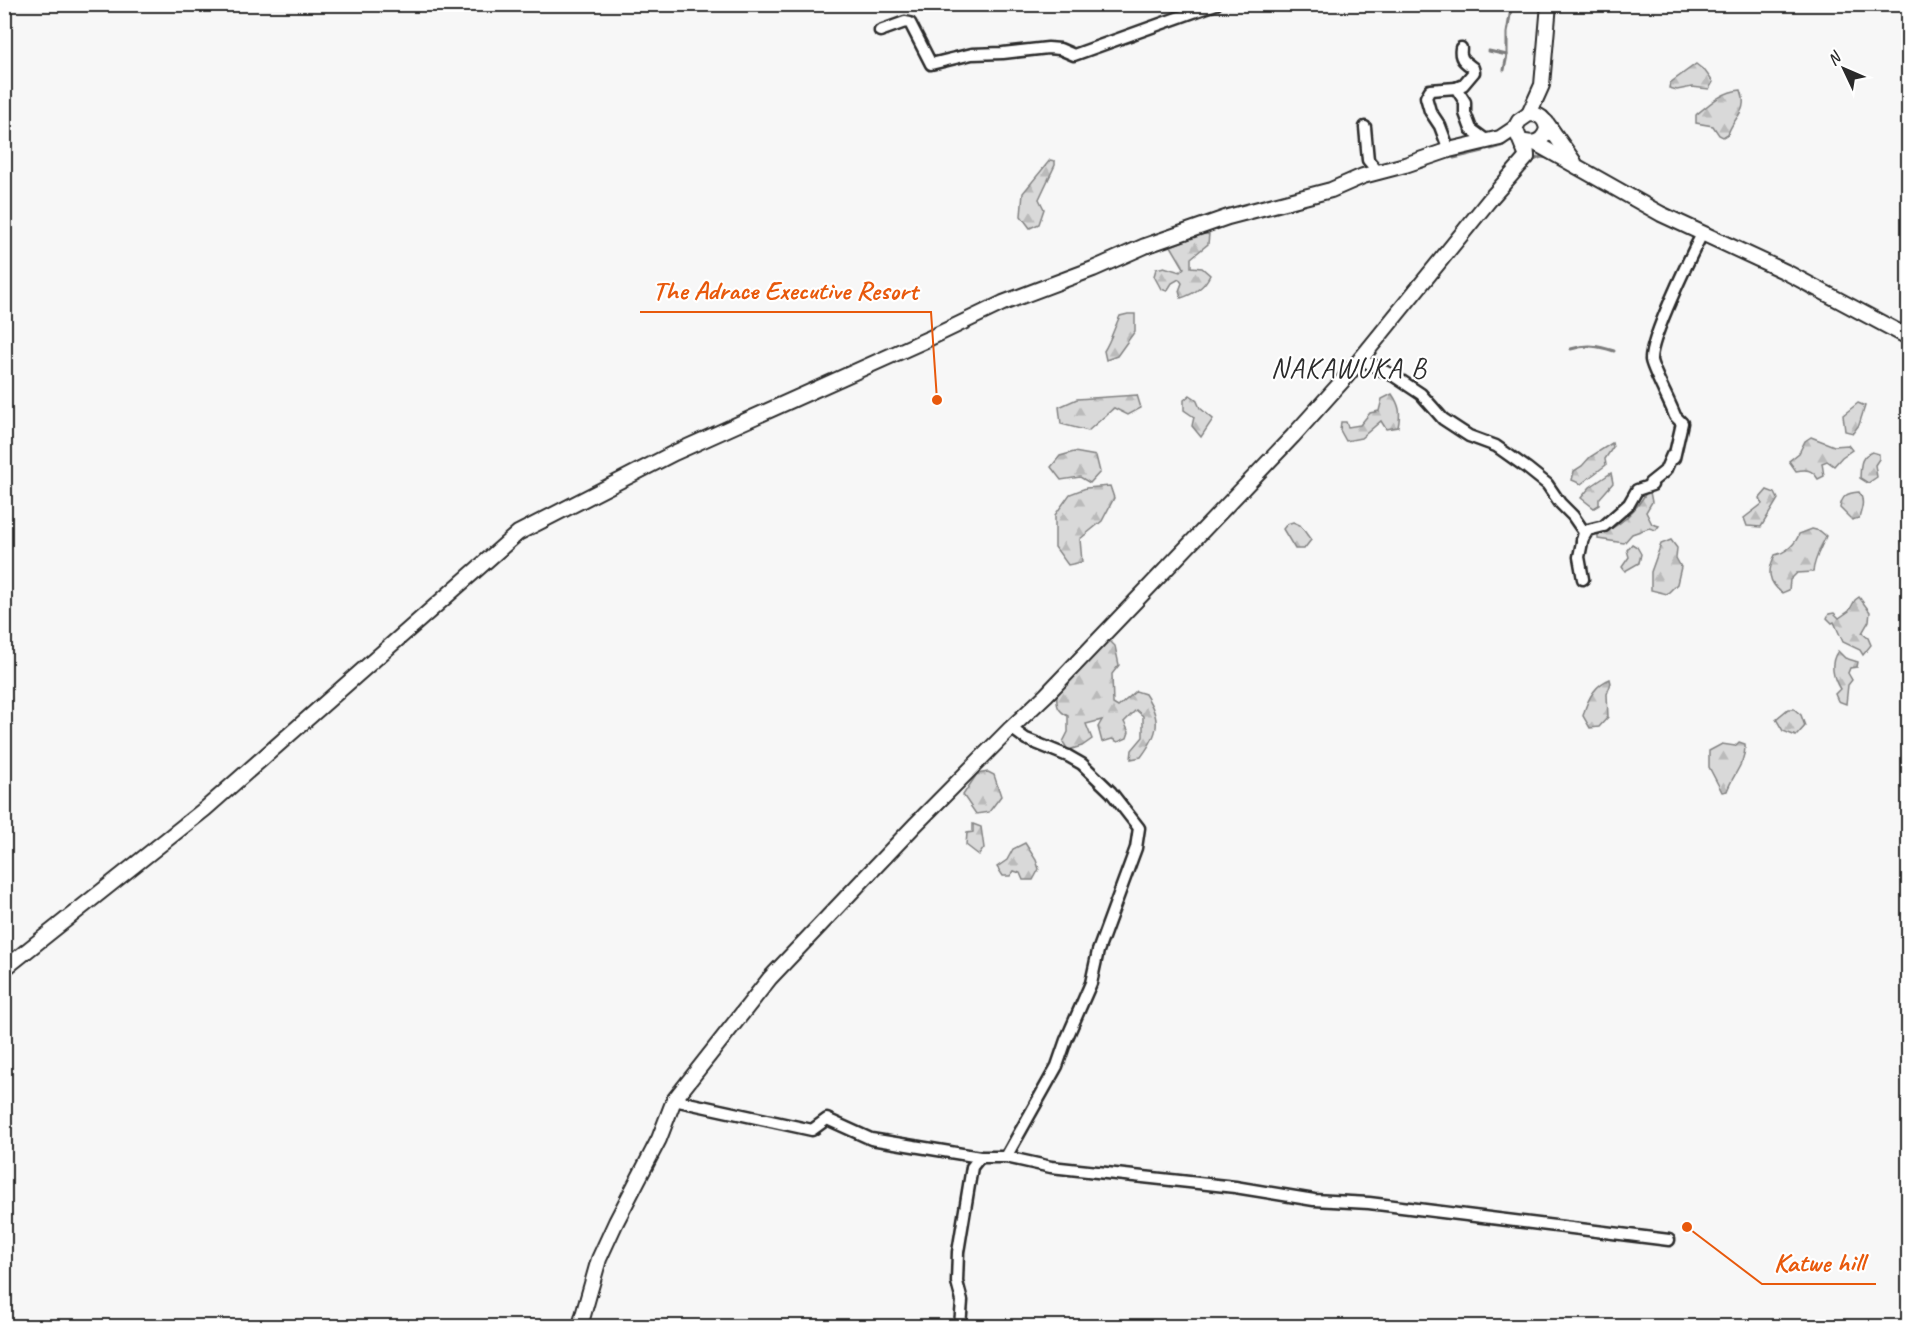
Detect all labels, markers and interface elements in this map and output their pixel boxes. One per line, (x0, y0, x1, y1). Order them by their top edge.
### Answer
north arrow (1814, 39, 1874, 99)
text: N (1823, 47, 1847, 70)
callout: The Adrace Executive Resort (640, 267, 931, 312)
text: The Adrace Executive Resort (652, 273, 921, 307)
district label: NAKAWUKA B (1271, 350, 1428, 385)
callout: Katwe hill (1762, 1239, 1876, 1284)
text: Katwe hill (1774, 1245, 1869, 1279)

